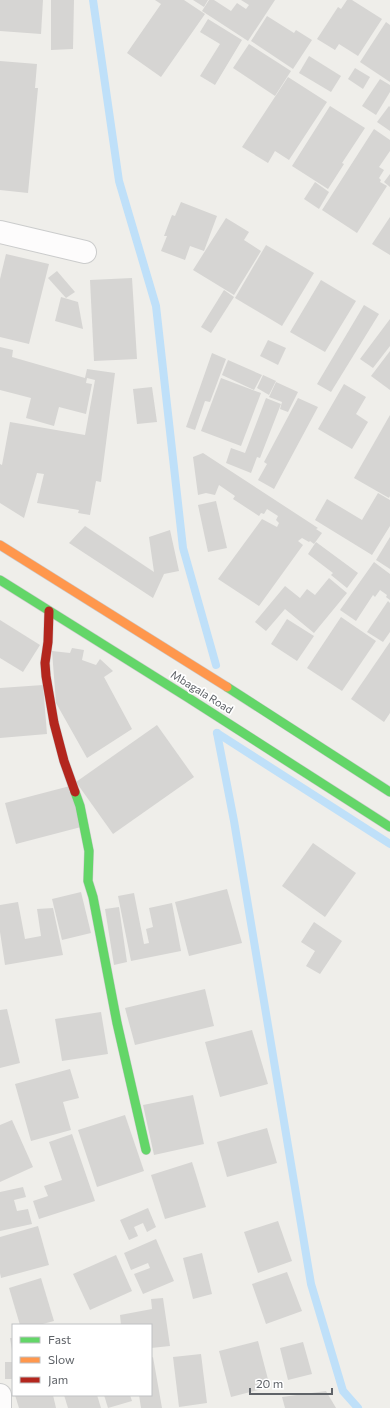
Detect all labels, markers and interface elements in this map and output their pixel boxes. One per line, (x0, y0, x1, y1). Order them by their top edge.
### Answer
street label: Mbagala Road (169, 667, 236, 716)
legend (12, 1324, 152, 1396)
text: Fast (48, 1332, 71, 1346)
text: Slow (48, 1352, 75, 1366)
scale bar (250, 1370, 332, 1396)
text: Jam (48, 1372, 68, 1387)
text: 20 m (256, 1376, 283, 1390)

